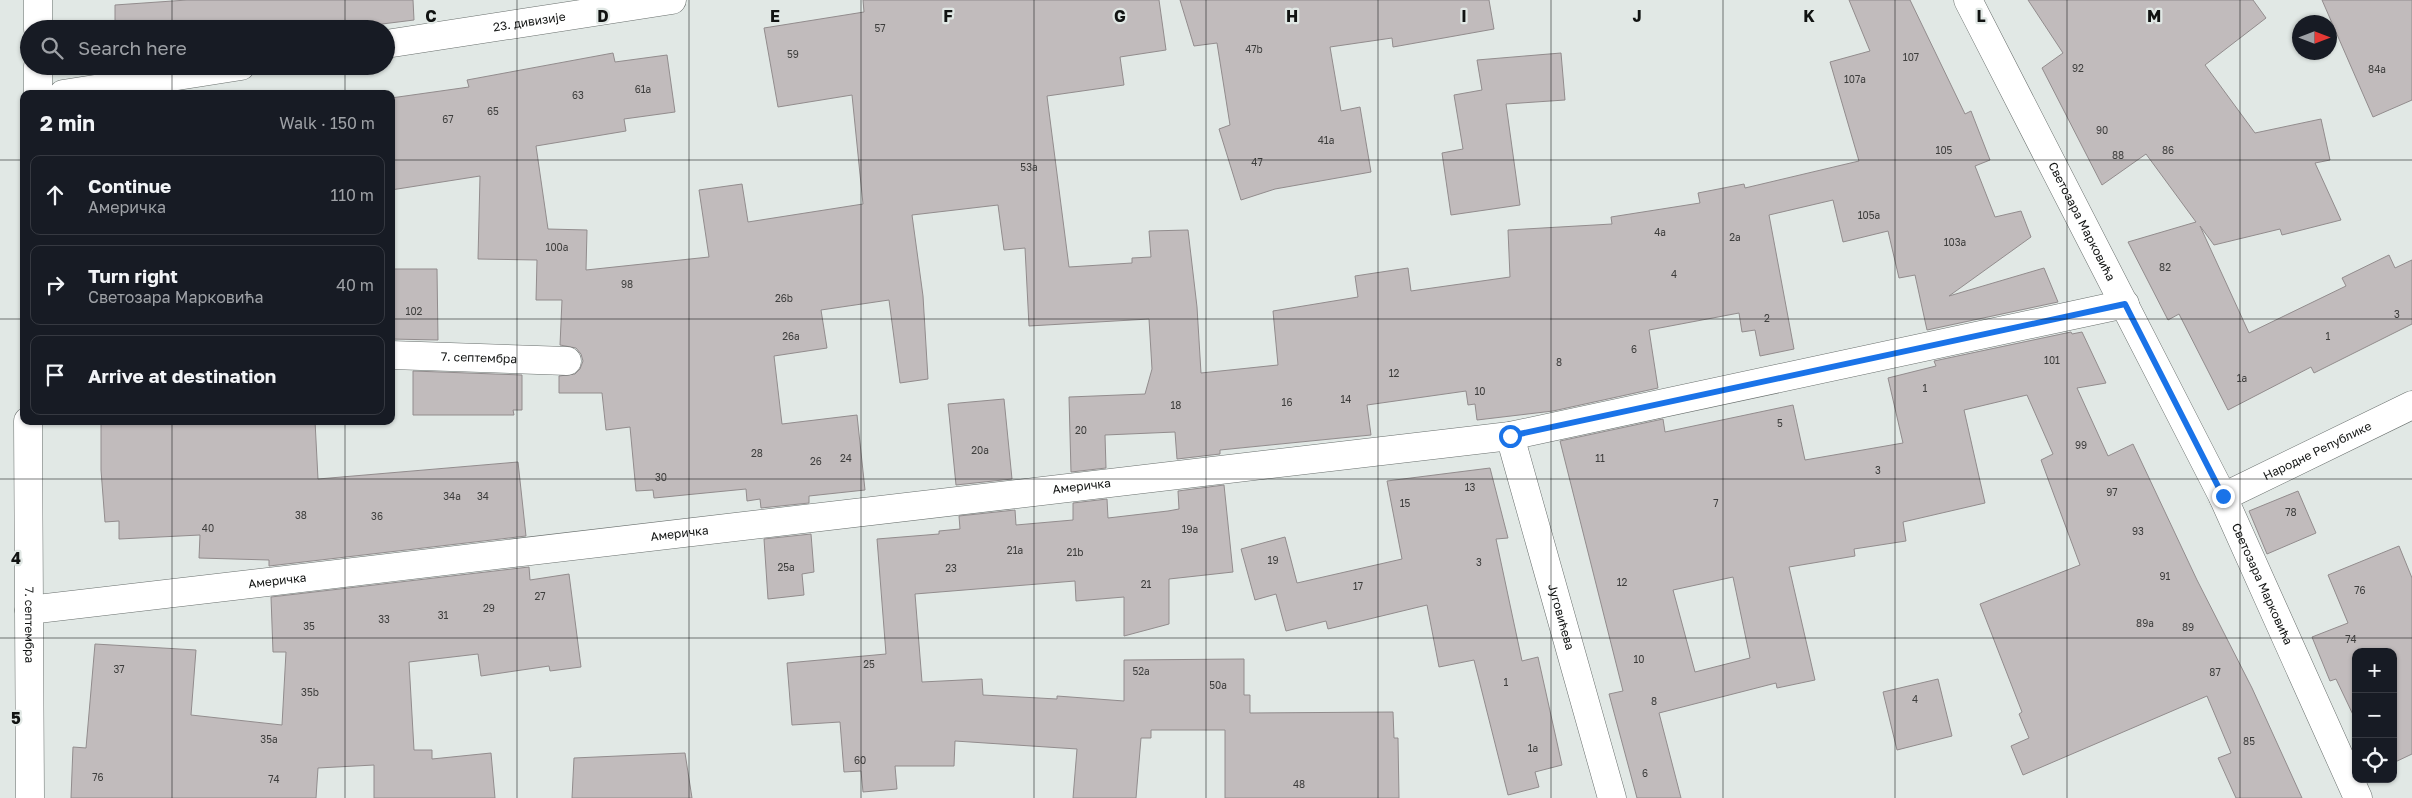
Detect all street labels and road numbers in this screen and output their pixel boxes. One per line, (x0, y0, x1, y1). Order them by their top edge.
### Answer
street label: 23. дивизије (492, 8, 567, 34)
street label: Светозара Марковића (2045, 159, 2119, 283)
street label: 7. септембра (441, 349, 517, 366)
street label: Народне Републике (2261, 418, 2374, 483)
street label: Америчка (1052, 475, 1112, 497)
street label: Светозара Марковића (2229, 521, 2296, 647)
street label: Америчка (649, 522, 709, 544)
street label: Америчка (247, 569, 307, 591)
street label: Југовићева (1545, 582, 1578, 652)
street label: 7. септембра (22, 587, 37, 663)

